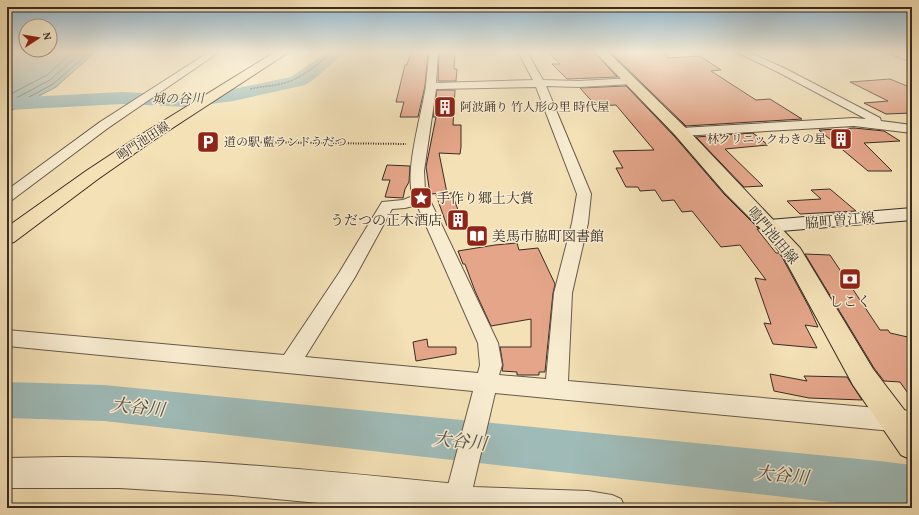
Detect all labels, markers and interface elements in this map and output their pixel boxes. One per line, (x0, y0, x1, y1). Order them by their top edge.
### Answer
north arrow (18, 18, 58, 58)
text: N (39, 31, 57, 42)
water label: 城の谷川 (152, 89, 206, 108)
building icon: 阿波踊り 竹人形の里 時代屋 (432, 94, 458, 120)
place label: 阿波踊り 竹人形の里 時代屋 (460, 98, 609, 115)
street label: 鳴門池田線 (113, 117, 173, 164)
building icon: 林クリニックわきの星 (828, 126, 854, 152)
parking icon: 道の駅 藍ランドうだつ (195, 129, 221, 155)
place label: 林クリニックわきの星 (707, 130, 826, 147)
place label: 道の駅 藍ランドうだつ (224, 133, 347, 150)
place icon: 手作り郷土大賞 (408, 185, 434, 211)
place label: 手作り郷土大賞 (436, 188, 534, 208)
street label: 鳴門池田線 (743, 202, 803, 268)
building icon: うだつの正木酒店 (445, 207, 471, 233)
street label: 脇町曽江線 (804, 207, 876, 233)
place label: うだつの正木酒店 (330, 210, 442, 230)
library icon: 美馬市脇町図書館 (464, 223, 490, 249)
place label: 美馬市脇町図書館 (492, 226, 604, 246)
bank icon: しこく (837, 266, 863, 292)
place label: しこく (829, 291, 871, 311)
water label: 大谷川 (110, 390, 168, 423)
water label: 大谷川 (432, 424, 490, 457)
water label: 大谷川 (754, 458, 812, 491)

